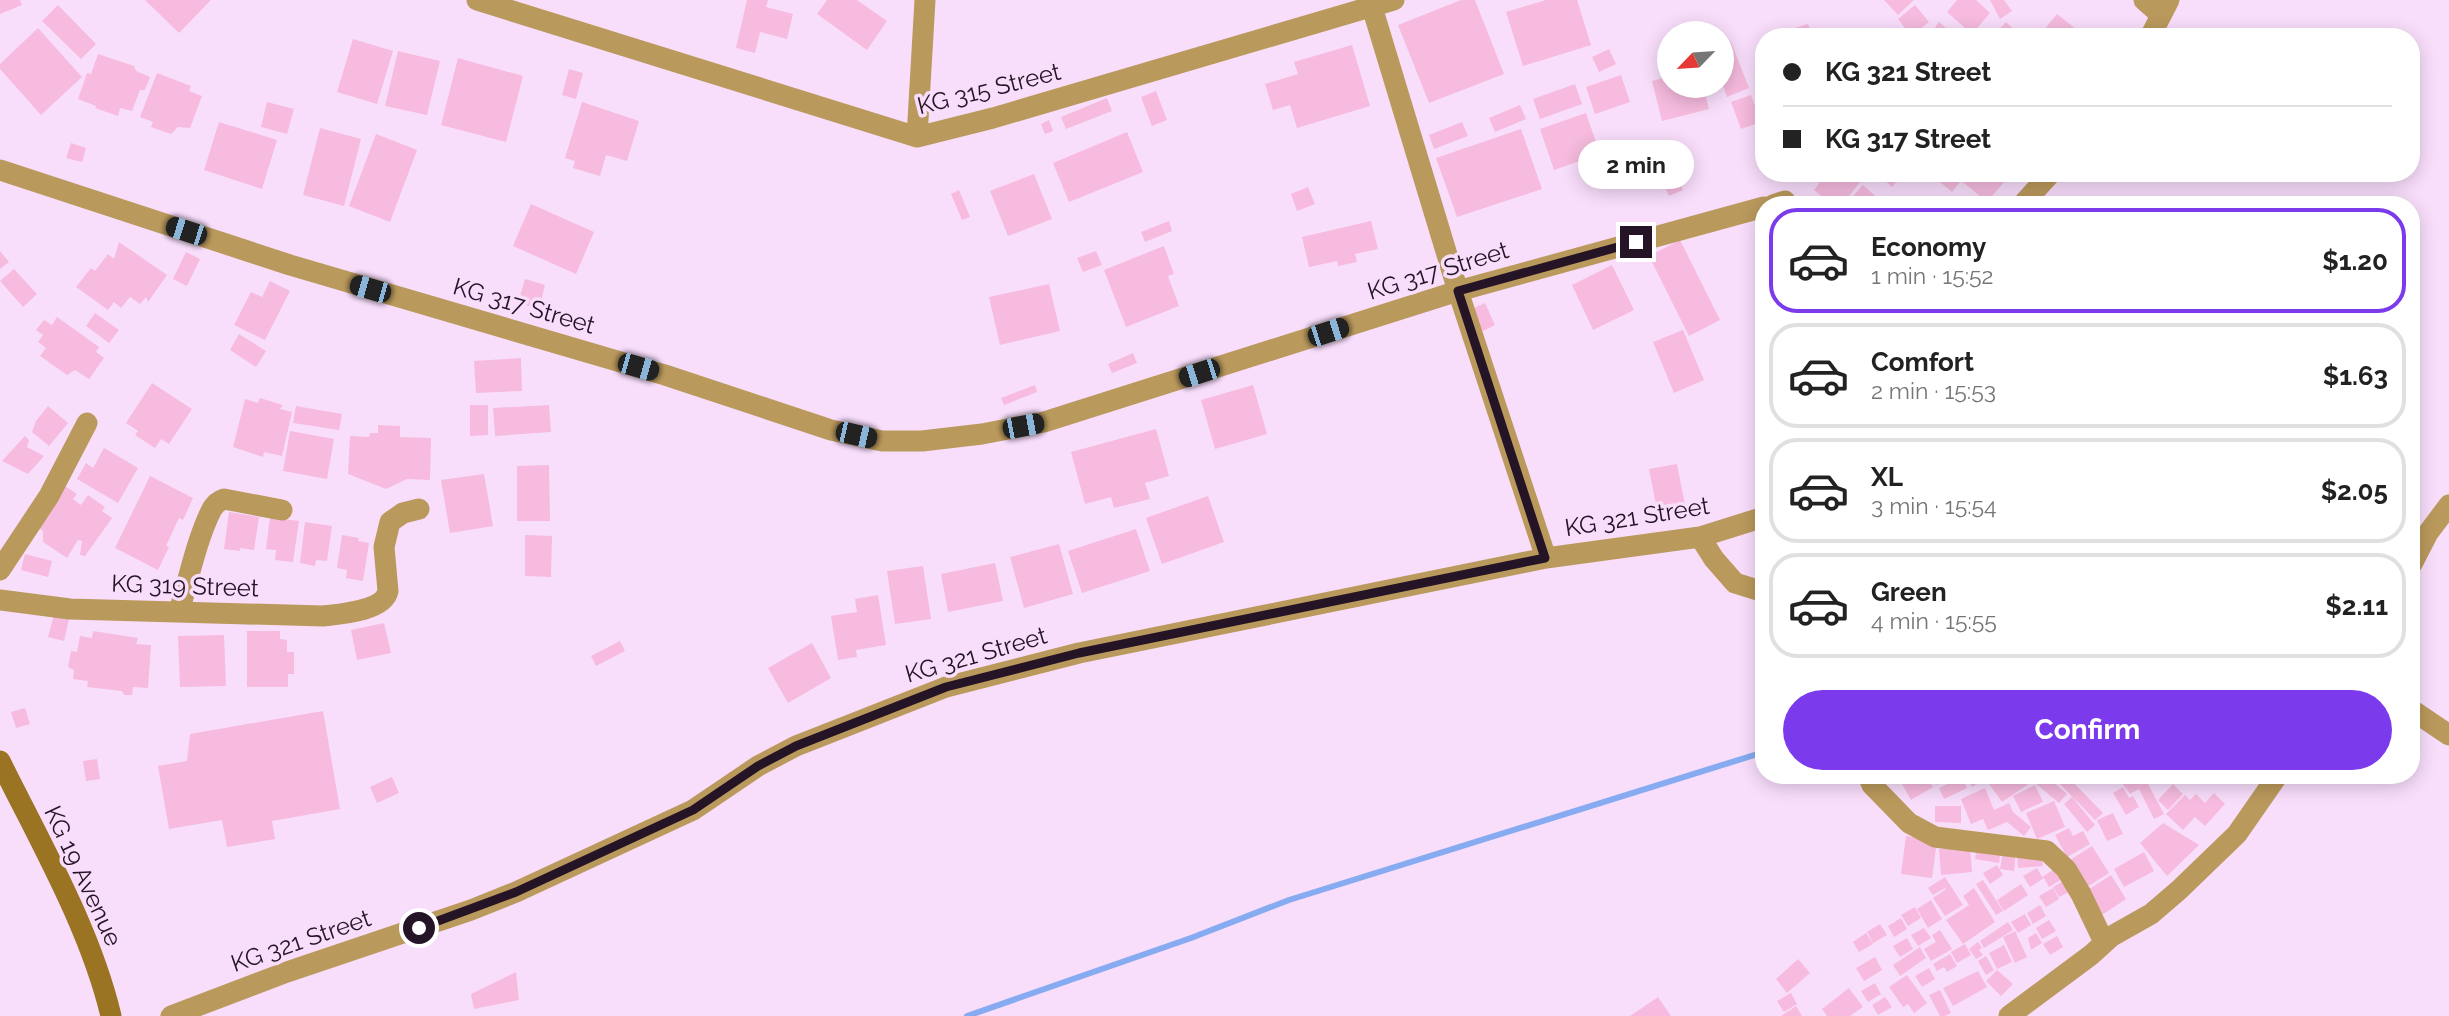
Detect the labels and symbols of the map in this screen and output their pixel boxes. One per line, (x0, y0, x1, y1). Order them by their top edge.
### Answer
north arrow (1657, 21, 1734, 98)
street label: KG 315 Street (914, 57, 1064, 120)
callout: 2 min (1578, 140, 1694, 190)
car (163, 215, 210, 247)
route end (1620, 226, 1652, 258)
street label: KG 317 Street (1364, 235, 1512, 306)
street label: KG 317 Street (450, 271, 598, 340)
car (347, 273, 394, 305)
car (1305, 316, 1352, 348)
car (615, 351, 662, 383)
car (1176, 357, 1223, 389)
car (1001, 412, 1046, 440)
car (834, 420, 879, 450)
street label: KG 321 Street (1563, 491, 1711, 542)
street label: KG 319 Street (111, 568, 259, 603)
street label: KG 321 Street (902, 620, 1050, 689)
street label: KG 19 Avenue (38, 801, 129, 951)
street label: KG 321 Street (227, 903, 375, 978)
route start (403, 912, 435, 944)

